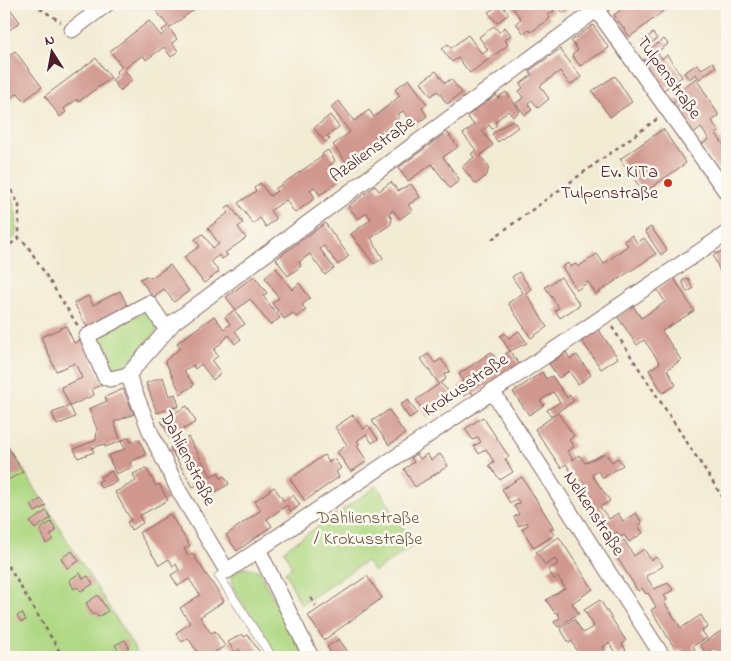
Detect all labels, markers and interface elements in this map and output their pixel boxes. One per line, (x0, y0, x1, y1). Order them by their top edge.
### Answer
north arrow (28, 28, 78, 78)
text: N (43, 30, 56, 52)
street label: Tulpenstraße (629, 31, 708, 126)
street label: Azalienstraße (325, 110, 422, 190)
place label: Ev. KiTa Tulpenstraße (561, 160, 659, 207)
marker: Ev. KiTa Tulpenstraße (662, 177, 674, 189)
street label: Krokusstraße (418, 347, 515, 424)
street label: Dahlienstraße (152, 406, 222, 511)
street label: Nelkenstraße (556, 467, 631, 562)
park label: Dahlienstraße / Krokusstraße (314, 506, 423, 553)

